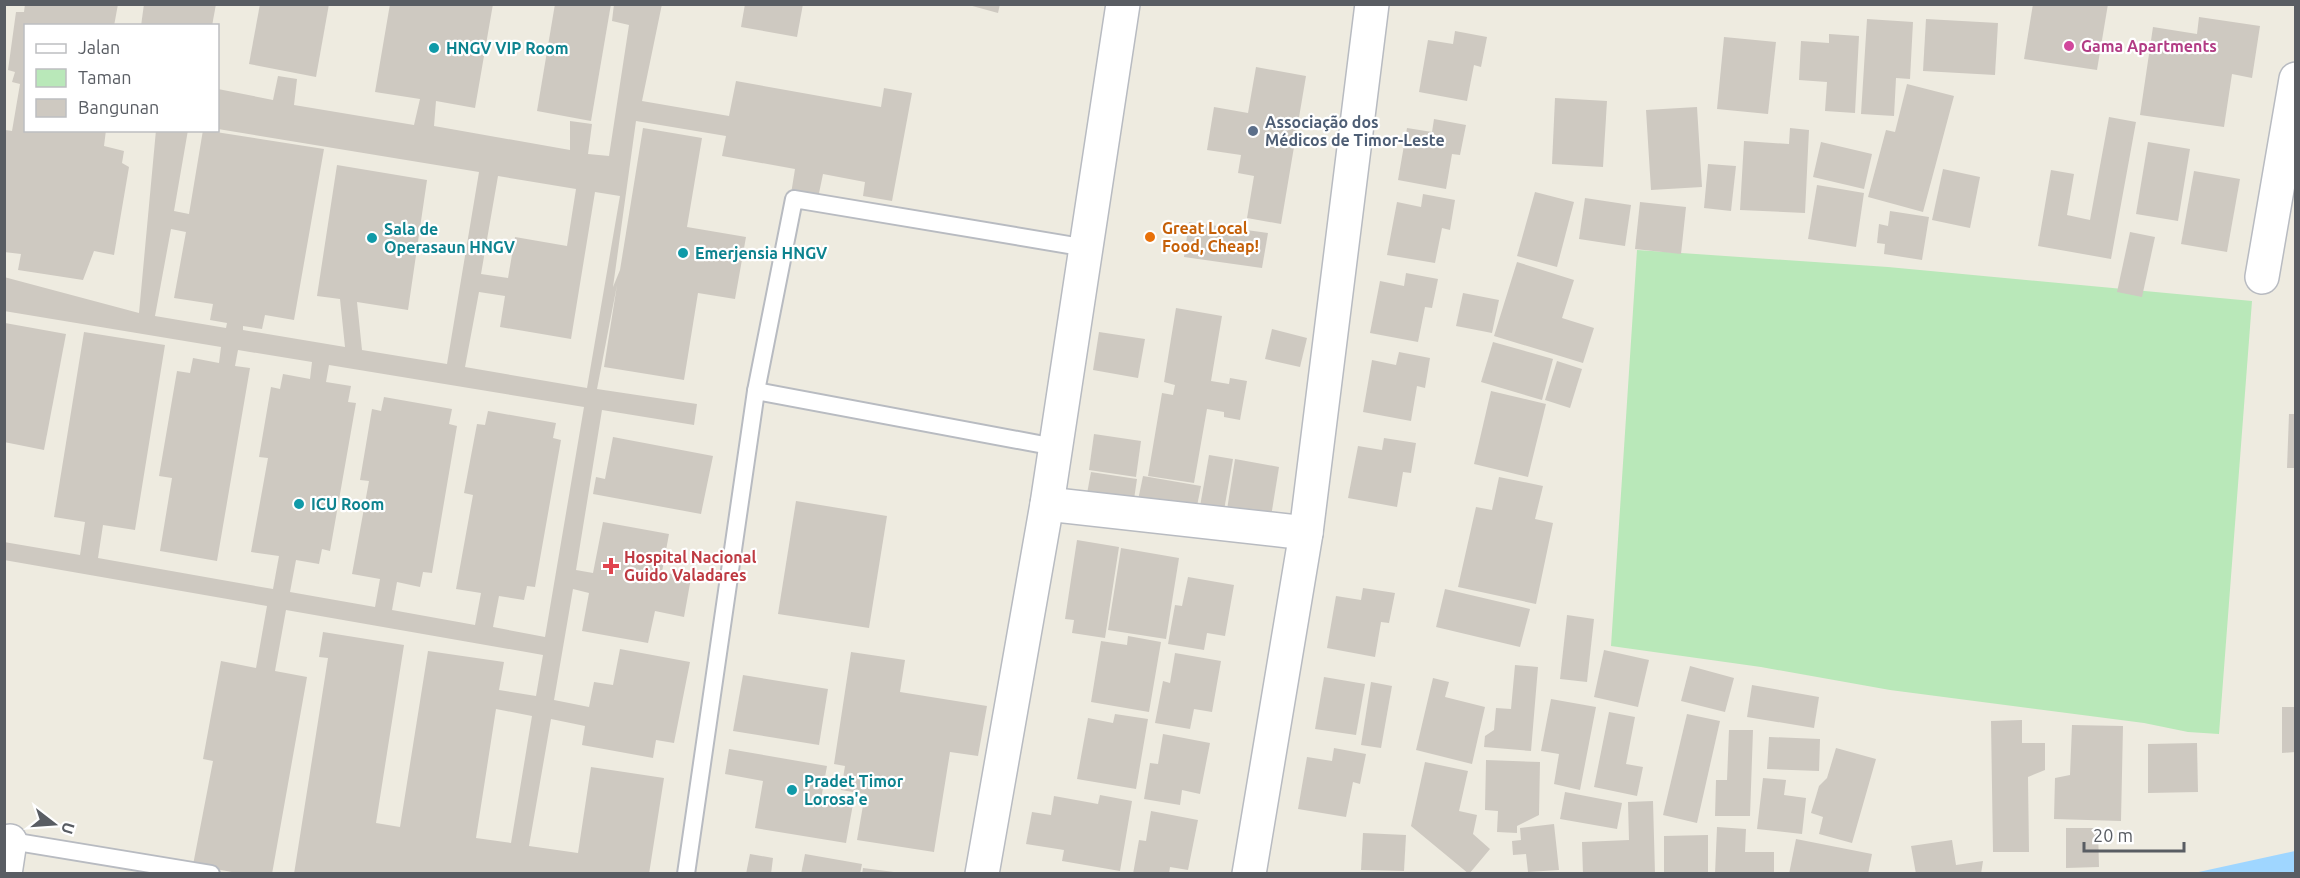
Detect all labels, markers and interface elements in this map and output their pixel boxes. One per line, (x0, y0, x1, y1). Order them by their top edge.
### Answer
legend (24, 24, 219, 132)
text: Jalan (78, 37, 120, 57)
place label: Gama Apartments (2081, 37, 2217, 55)
place label: HNGV VIP Room (446, 39, 569, 57)
marker: Gama Apartments (2062, 39, 2076, 53)
marker: HNGV VIP Room (427, 41, 441, 55)
text: Taman (78, 67, 132, 87)
text: Bangunan (78, 97, 159, 117)
place label: Associação dos Médicos de Timor-Leste (1265, 113, 1445, 149)
marker: Associação dos Médicos de Timor-Leste (1246, 124, 1260, 138)
place label: Great Local Food, Cheap! (1162, 219, 1259, 255)
place label: Sala de Operasaun HNGV (384, 220, 516, 256)
marker: Great Local Food, Cheap! (1143, 230, 1157, 244)
marker: Sala de Operasaun HNGV (365, 231, 379, 245)
place label: Emerjensia HNGV (695, 244, 828, 262)
marker: Emerjensia HNGV (676, 246, 690, 260)
place label: ICU Room (311, 495, 384, 513)
marker: ICU Room (292, 497, 306, 511)
place label: Hospital Nacional Guido Valadares (624, 548, 756, 584)
marker: Hospital Nacional Guido Valadares (602, 557, 620, 575)
place label: Pradet Timor Lorosa'e (804, 772, 904, 808)
marker: Pradet Timor Lorosa'e (785, 783, 799, 797)
north arrow (24, 794, 84, 854)
scale bar (2084, 815, 2184, 853)
text: U (58, 820, 79, 836)
text: 20 m (2093, 825, 2133, 845)

